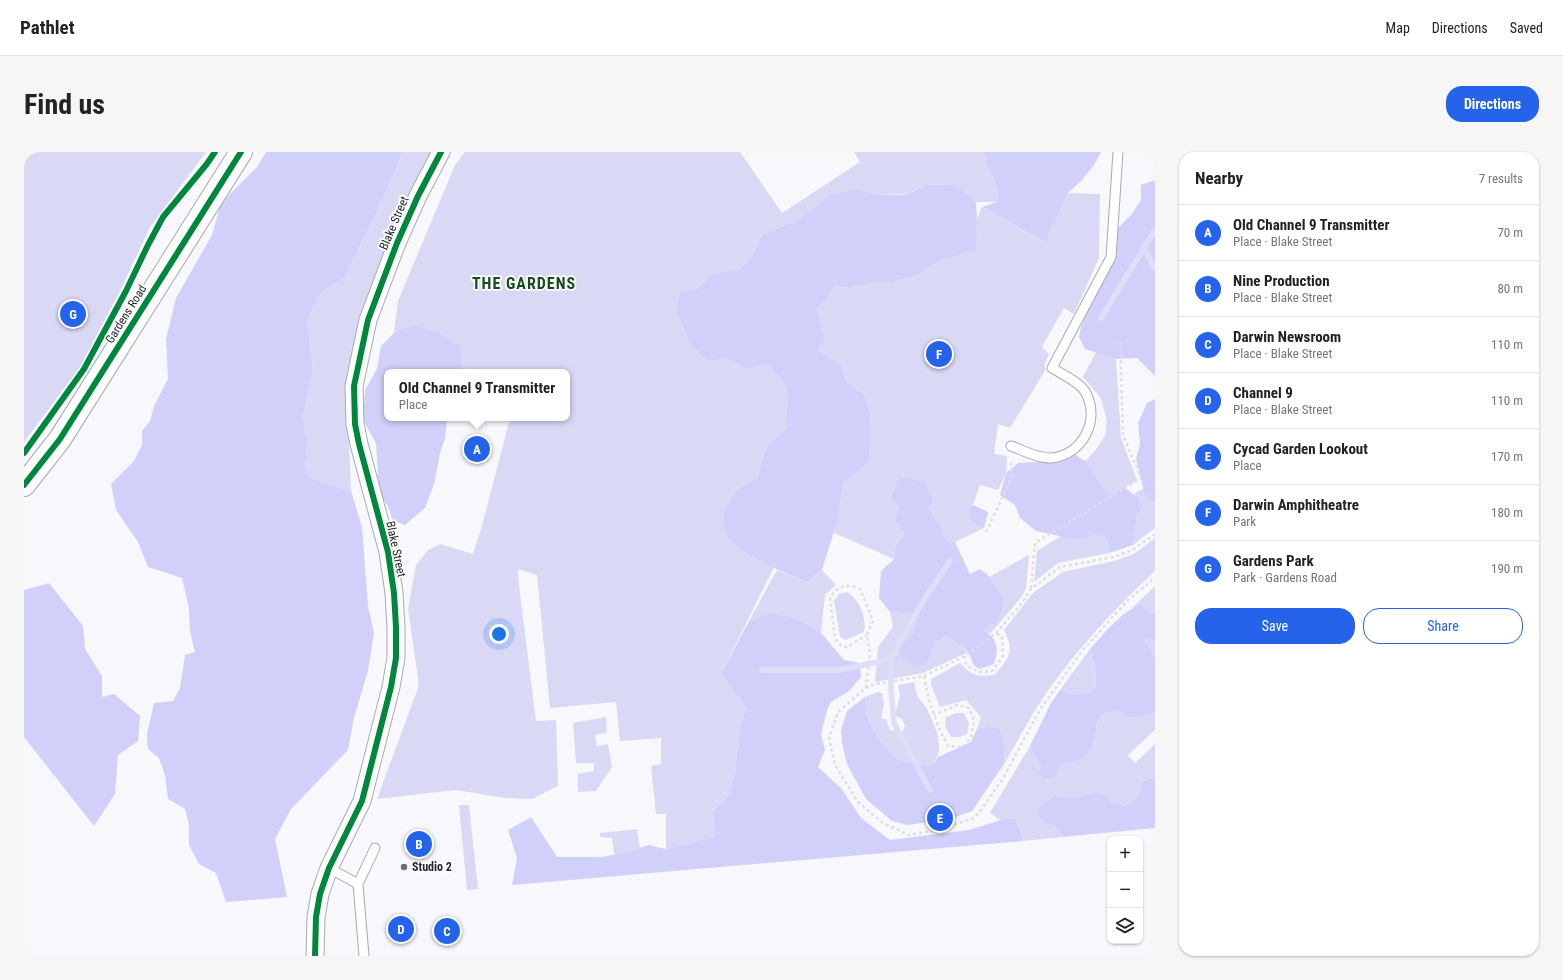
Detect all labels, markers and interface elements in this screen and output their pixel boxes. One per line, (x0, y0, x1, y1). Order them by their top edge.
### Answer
text: Pathlet (20, 16, 75, 39)
text: Map (1386, 20, 1410, 36)
text: Directions (1432, 20, 1488, 36)
text: Saved (1510, 20, 1543, 36)
button: Directions (1446, 86, 1539, 122)
text: Find us (24, 88, 105, 121)
text: Nearby (1195, 168, 1243, 188)
text: 7 results (1479, 171, 1523, 186)
street label: Blake Street (376, 194, 412, 252)
text: Old Channel 9 Transmitter (1233, 216, 1389, 234)
text: A (1204, 225, 1212, 240)
text: 70 m (1497, 225, 1523, 240)
text: Place · Blake Street (1233, 234, 1332, 249)
text: Nine Production (1233, 272, 1330, 290)
district label: THE GARDENS (472, 274, 576, 293)
text: B (1204, 281, 1212, 296)
text: 80 m (1497, 281, 1523, 296)
street label: Gardens Road (103, 282, 149, 346)
text: Place · Blake Street (1233, 290, 1332, 305)
pin: G (60, 299, 86, 329)
text: Darwin Newsroom (1233, 328, 1341, 346)
text: C (1204, 337, 1212, 352)
text: 110 m (1491, 337, 1523, 352)
pin: F (926, 339, 952, 369)
text: Place · Blake Street (1233, 346, 1332, 361)
popup (384, 369, 570, 421)
text: Old Channel 9 Transmitter (399, 379, 555, 397)
text: Channel 9 (1233, 384, 1293, 402)
text: D (1204, 393, 1212, 408)
text: 110 m (1491, 393, 1523, 408)
text: Place (399, 397, 427, 412)
text: Place · Blake Street (1233, 402, 1332, 417)
pin: A (464, 434, 490, 464)
text: Cycad Garden Lookout (1233, 440, 1368, 458)
text: E (1205, 449, 1211, 464)
text: 170 m (1491, 449, 1523, 464)
text: Place (1233, 458, 1262, 473)
text: Darwin Amphitheatre (1233, 496, 1359, 514)
text: F (1205, 505, 1211, 520)
text: 180 m (1491, 505, 1523, 520)
text: Park (1233, 514, 1256, 529)
street label: Blake Street (383, 520, 409, 579)
text: Gardens Park (1233, 552, 1314, 570)
text: G (1204, 561, 1212, 576)
text: 190 m (1491, 561, 1523, 576)
text: Park · Gardens Road (1233, 570, 1337, 585)
button: Save (1195, 608, 1355, 644)
button: Share (1363, 608, 1523, 644)
your location (489, 624, 509, 644)
pin: E (927, 803, 953, 833)
pin: B (406, 829, 432, 859)
map controls (1107, 836, 1143, 944)
button: + (1107, 836, 1143, 872)
place label: Studio 2 (412, 860, 452, 874)
marker: Studio 2 (399, 862, 409, 872)
button: − (1107, 872, 1143, 908)
button: layers (1107, 908, 1143, 944)
pin: D (388, 914, 414, 944)
pin: C (434, 916, 460, 946)

